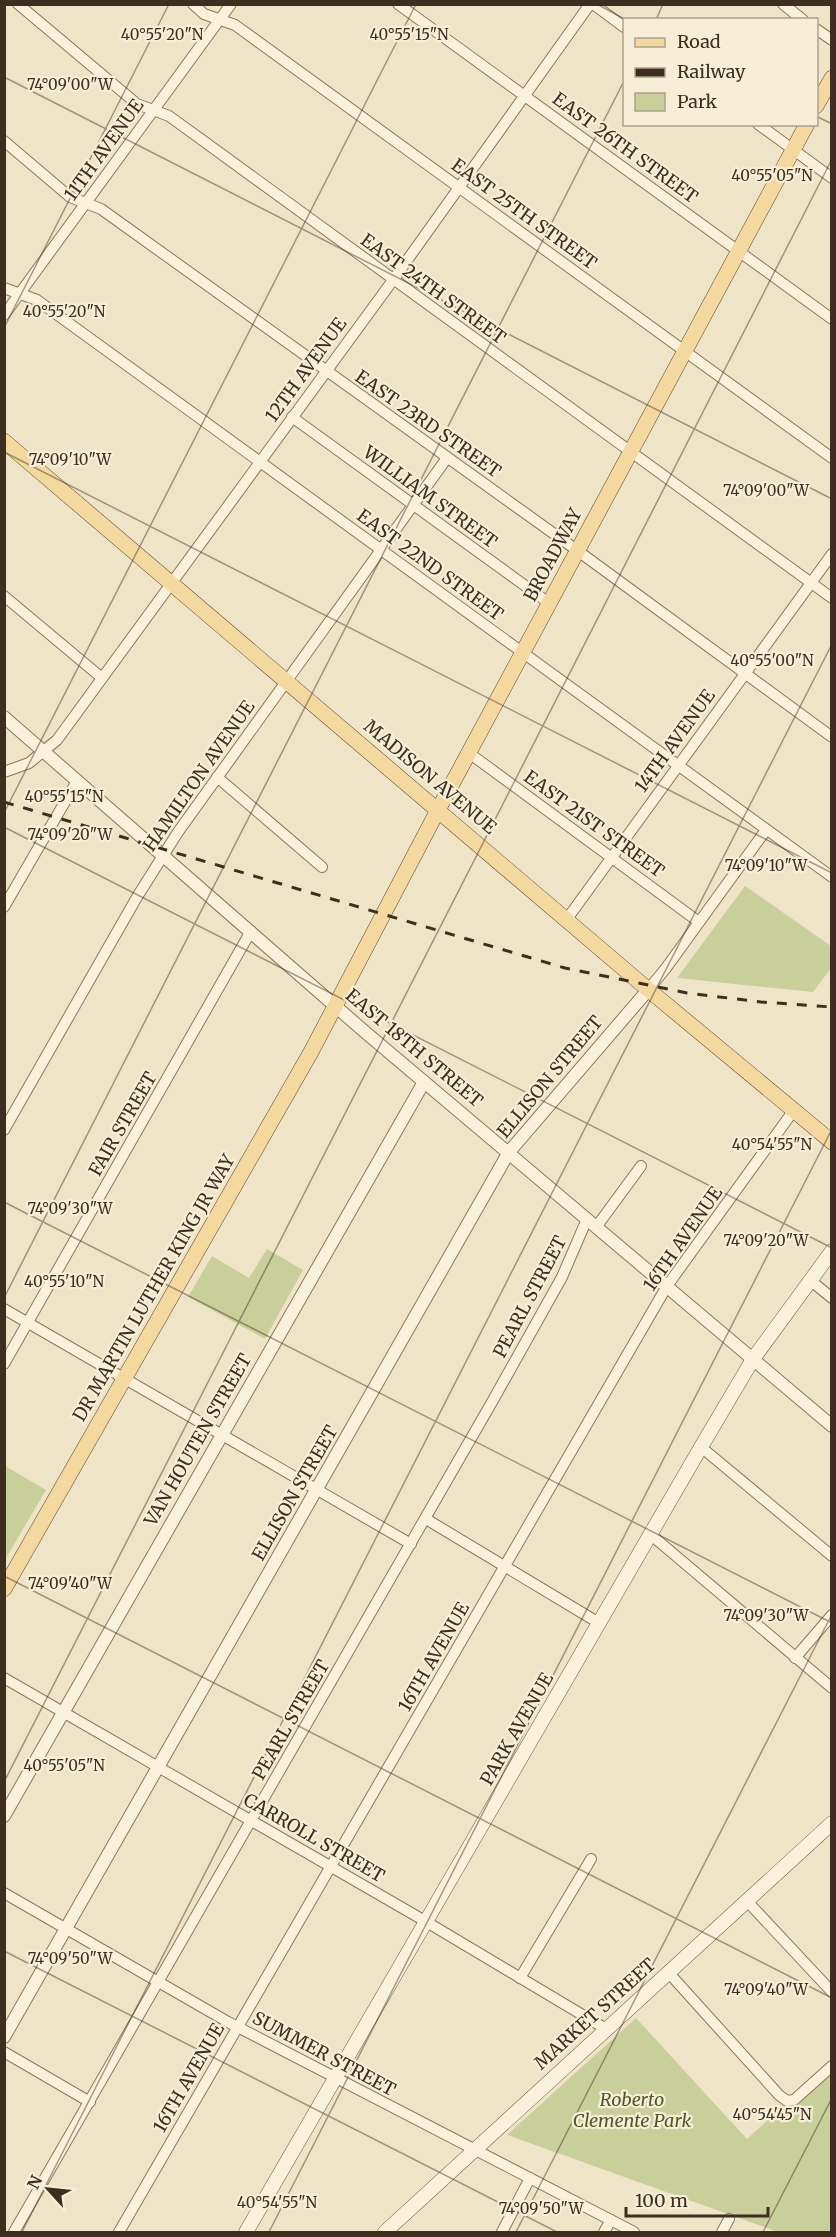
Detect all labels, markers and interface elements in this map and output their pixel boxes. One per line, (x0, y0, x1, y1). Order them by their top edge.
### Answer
legend (623, 18, 818, 126)
text: 40°55'20"N (121, 25, 204, 44)
text: 40°55'15"N (369, 25, 449, 44)
text: Road (677, 30, 721, 53)
text: Railway (677, 60, 746, 83)
text: 74°09'00"W (27, 75, 114, 94)
street label: EAST 26TH STREET (548, 87, 703, 208)
text: Park (677, 90, 718, 113)
street label: 11TH AVENUE (59, 94, 149, 205)
street label: EAST 25TH STREET (447, 153, 602, 274)
text: 40°55'05"N (731, 166, 813, 185)
street label: EAST 24TH STREET (356, 228, 511, 349)
text: 40°55'20"N (23, 302, 106, 321)
street label: 12TH AVENUE (260, 313, 352, 426)
street label: EAST 23RD STREET (351, 365, 506, 483)
street label: WILLIAM STREET (358, 440, 502, 553)
text: 74°09'10"W (29, 450, 112, 469)
text: 74°09'00"W (723, 481, 810, 500)
street label: EAST 22ND STREET (353, 504, 508, 626)
street label: BROADWAY (518, 504, 587, 605)
text: 40°55'00"N (730, 651, 814, 670)
street label: 14TH AVENUE (629, 684, 720, 797)
street label: HAMILTON AVENUE (138, 695, 260, 856)
street label: MADISON AVENUE (359, 714, 502, 839)
street label: EAST 21ST STREET (520, 765, 669, 883)
text: 40°55'15"N (24, 787, 104, 806)
text: 74°09'20"W (27, 825, 114, 844)
text: 74°09'10"W (725, 856, 808, 875)
street label: EAST 18TH STREET (341, 983, 488, 1112)
street label: ELLISON STREET (492, 1011, 608, 1142)
street label: FAIR STREET (83, 1067, 162, 1180)
text: 40°54'55"N (732, 1135, 813, 1154)
street label: DR MARTIN LUTHER KING JR WAY (67, 1150, 240, 1425)
street label: 16TH AVENUE (638, 1181, 727, 1295)
text: 74°09'30"W (28, 1199, 114, 1218)
street label: PEARL STREET (488, 1231, 572, 1362)
text: 74°09'20"W (723, 1231, 810, 1250)
text: 40°55'10"N (24, 1272, 104, 1291)
street label: VAN HOUTEN STREET (138, 1349, 257, 1531)
street label: ELLISON STREET (247, 1421, 343, 1564)
text: 74°09'40"W (28, 1574, 113, 1593)
street label: 16TH AVENUE (393, 1597, 474, 1716)
text: 74°09'30"W (724, 1606, 810, 1625)
street label: PEARL STREET (247, 1655, 334, 1784)
street label: PARK AVENUE (475, 1668, 558, 1789)
text: 40°55'05"N (23, 1756, 105, 1775)
street label: CARROLL STREET (240, 1788, 389, 1888)
text: 74°09'50"W (28, 1949, 113, 1968)
street label: MARKET STREET (529, 1953, 661, 2074)
text: 74°09'40"W (724, 1980, 809, 1999)
street label: SUMMER STREET (249, 2006, 400, 2101)
street label: 16TH AVENUE (148, 2018, 229, 2137)
park label: Roberto Clemente Park (573, 2088, 691, 2132)
text: 40°54'45"N (732, 2105, 812, 2124)
north arrow (18, 2159, 78, 2219)
text: N (23, 2172, 47, 2192)
scale bar (626, 2180, 768, 2218)
text: 100 m (635, 2189, 688, 2212)
text: 40°54'55"N (237, 2193, 318, 2212)
text: 74°09'50"W (499, 2199, 584, 2218)

